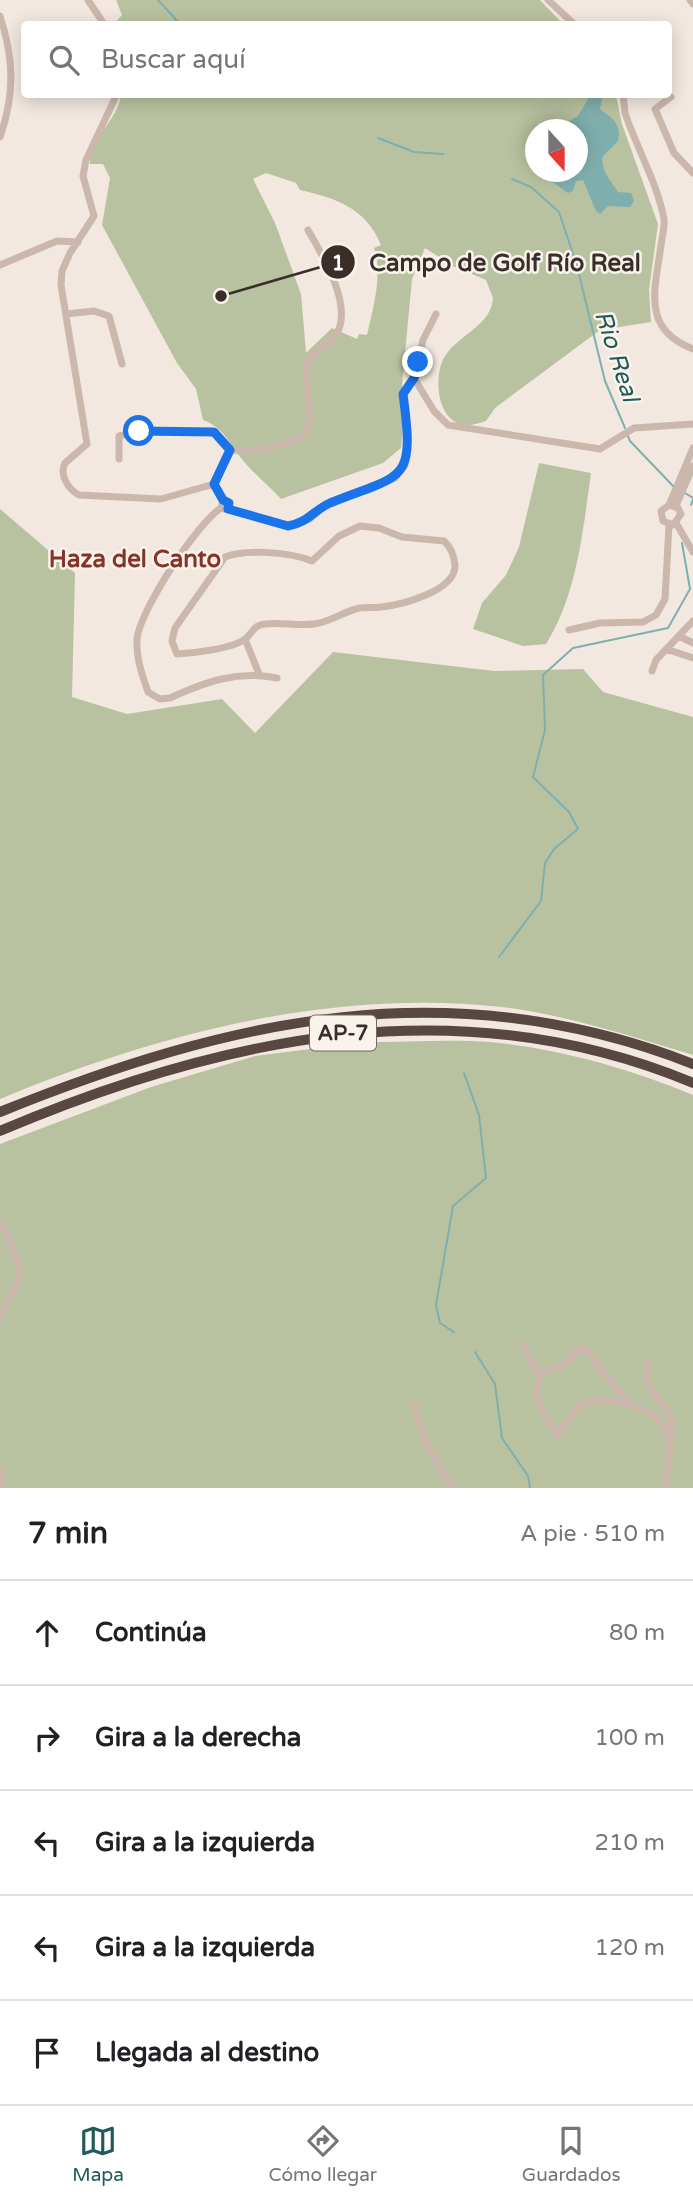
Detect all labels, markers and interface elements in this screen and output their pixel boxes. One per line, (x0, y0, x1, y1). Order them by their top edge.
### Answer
search box (21, 21, 672, 98)
icon: search (45, 41, 83, 79)
text: Buscar aquí (101, 44, 246, 75)
north arrow (525, 119, 588, 182)
callout: Campo de Golf Río Real (320, 240, 655, 285)
text: Campo de Golf Río Real (369, 249, 641, 278)
text: 1 (331, 251, 345, 276)
water label: Rio Real (588, 307, 646, 408)
route end (402, 346, 433, 377)
route start (123, 415, 154, 446)
district label: Haza del Canto (49, 545, 221, 574)
road number: AP-7 (310, 1016, 376, 1050)
text: 7 min (28, 1515, 108, 1552)
text: A pie · 510 m (520, 1520, 665, 1548)
icon: ahead (28, 1614, 66, 1652)
text: Continúa (95, 1617, 207, 1648)
text: 80 m (609, 1619, 665, 1647)
icon: right (28, 1719, 66, 1757)
text: Gira a la derecha (95, 1722, 301, 1753)
text: 100 m (595, 1724, 665, 1752)
icon: left (28, 1824, 66, 1862)
text: Gira a la izquierda (95, 1827, 315, 1858)
text: 210 m (595, 1829, 665, 1857)
icon: left (28, 1929, 66, 1967)
text: Gira a la izquierda (95, 1932, 315, 1963)
text: 120 m (595, 1934, 665, 1962)
icon: arrive (28, 2034, 66, 2072)
text: Llegada al destino (95, 2037, 319, 2068)
tab: Mapa (72, 2122, 124, 2186)
tab: Cómo llegar (269, 2122, 377, 2186)
tab: Guardados (522, 2122, 621, 2186)

